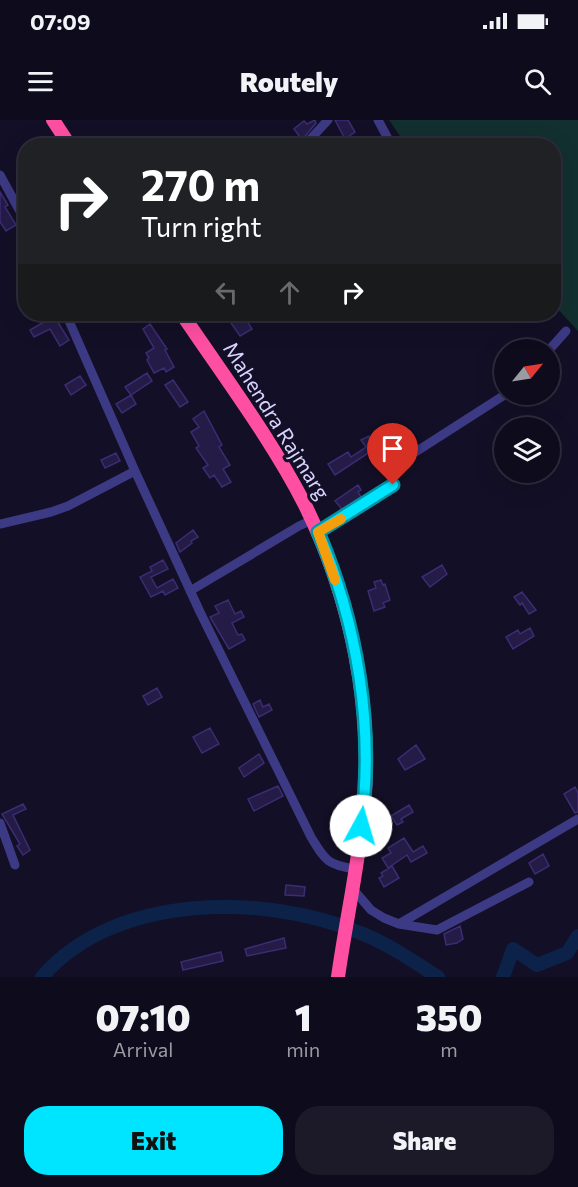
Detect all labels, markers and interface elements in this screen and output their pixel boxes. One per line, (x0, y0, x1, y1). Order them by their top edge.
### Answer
text: 07:09 (30, 8, 91, 35)
icon: menu (24, 65, 57, 98)
text: Routely (240, 65, 338, 98)
icon: search (521, 65, 554, 98)
text: 270 m (141, 158, 260, 210)
icon: right (42, 162, 120, 240)
text: Turn right (141, 210, 261, 243)
icon: left (210, 276, 243, 309)
icon: ahead (273, 276, 306, 309)
icon: right (336, 276, 369, 309)
street label: Mahendra Rajmarg (219, 337, 336, 503)
north arrow (494, 339, 560, 405)
map controls (494, 339, 560, 483)
button: layers (494, 417, 560, 483)
pin (367, 423, 418, 485)
icon: arrive (376, 432, 409, 465)
position arrow (329, 794, 393, 858)
text: 07:10 (96, 994, 191, 1038)
text: 1 (295, 994, 312, 1038)
text: 350 (416, 994, 482, 1038)
text: Arrival (113, 1037, 173, 1061)
text: min (286, 1037, 320, 1061)
text: m (440, 1037, 458, 1061)
button: Exit (24, 1106, 283, 1175)
button: Share (295, 1106, 554, 1175)

